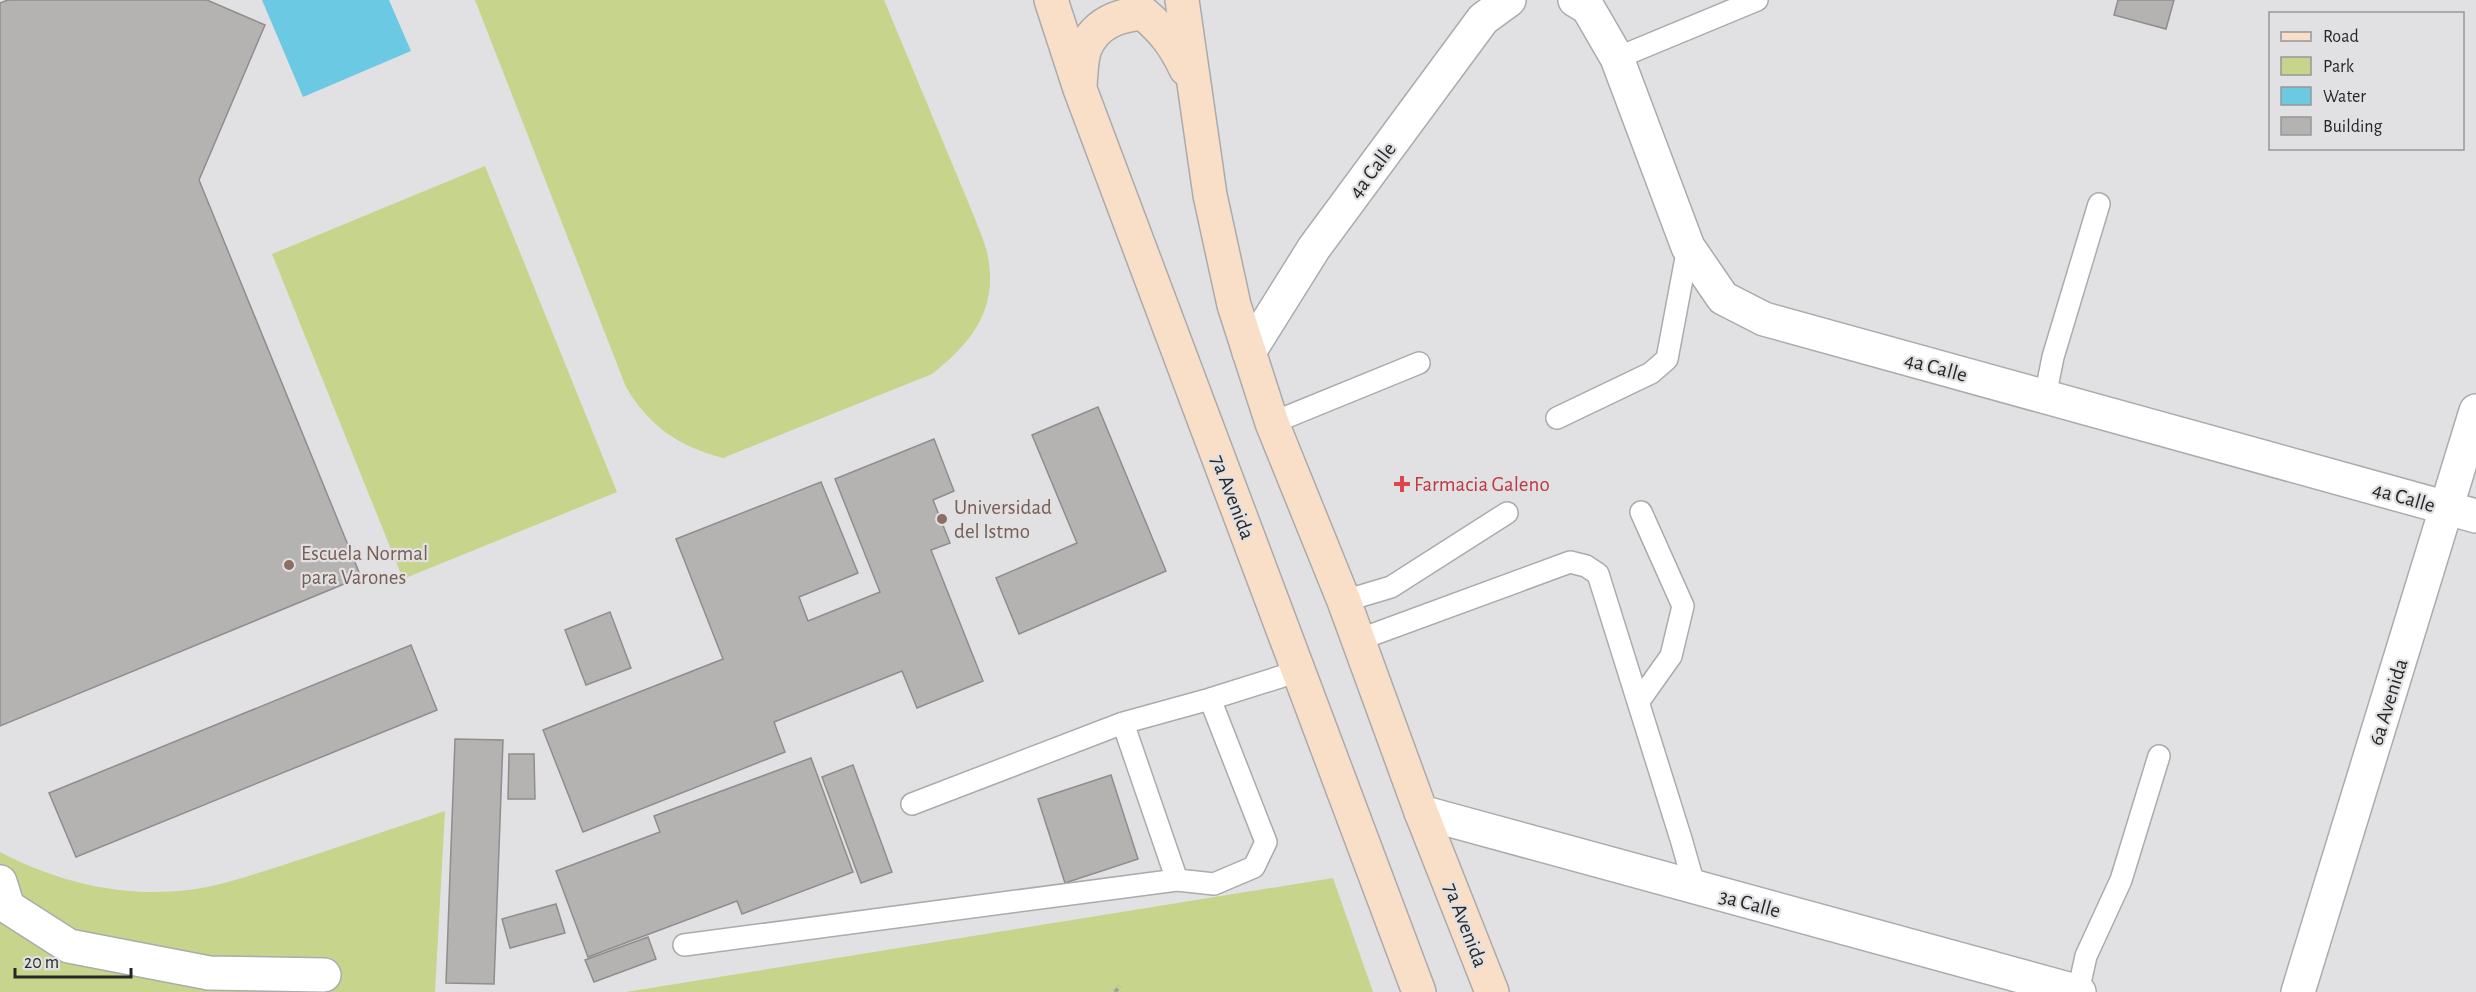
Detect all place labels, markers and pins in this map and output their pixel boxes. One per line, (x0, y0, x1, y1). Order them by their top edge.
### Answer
place label: Farmacia Galeno (1414, 474, 1550, 495)
marker: Farmacia Galeno (1395, 477, 1409, 491)
place label: Universidad del Istmo (954, 497, 1052, 542)
marker: Universidad del Istmo (935, 512, 949, 526)
place label: Escuela Normal para Varones (301, 543, 428, 588)
marker: Escuela Normal para Varones (282, 558, 296, 572)

